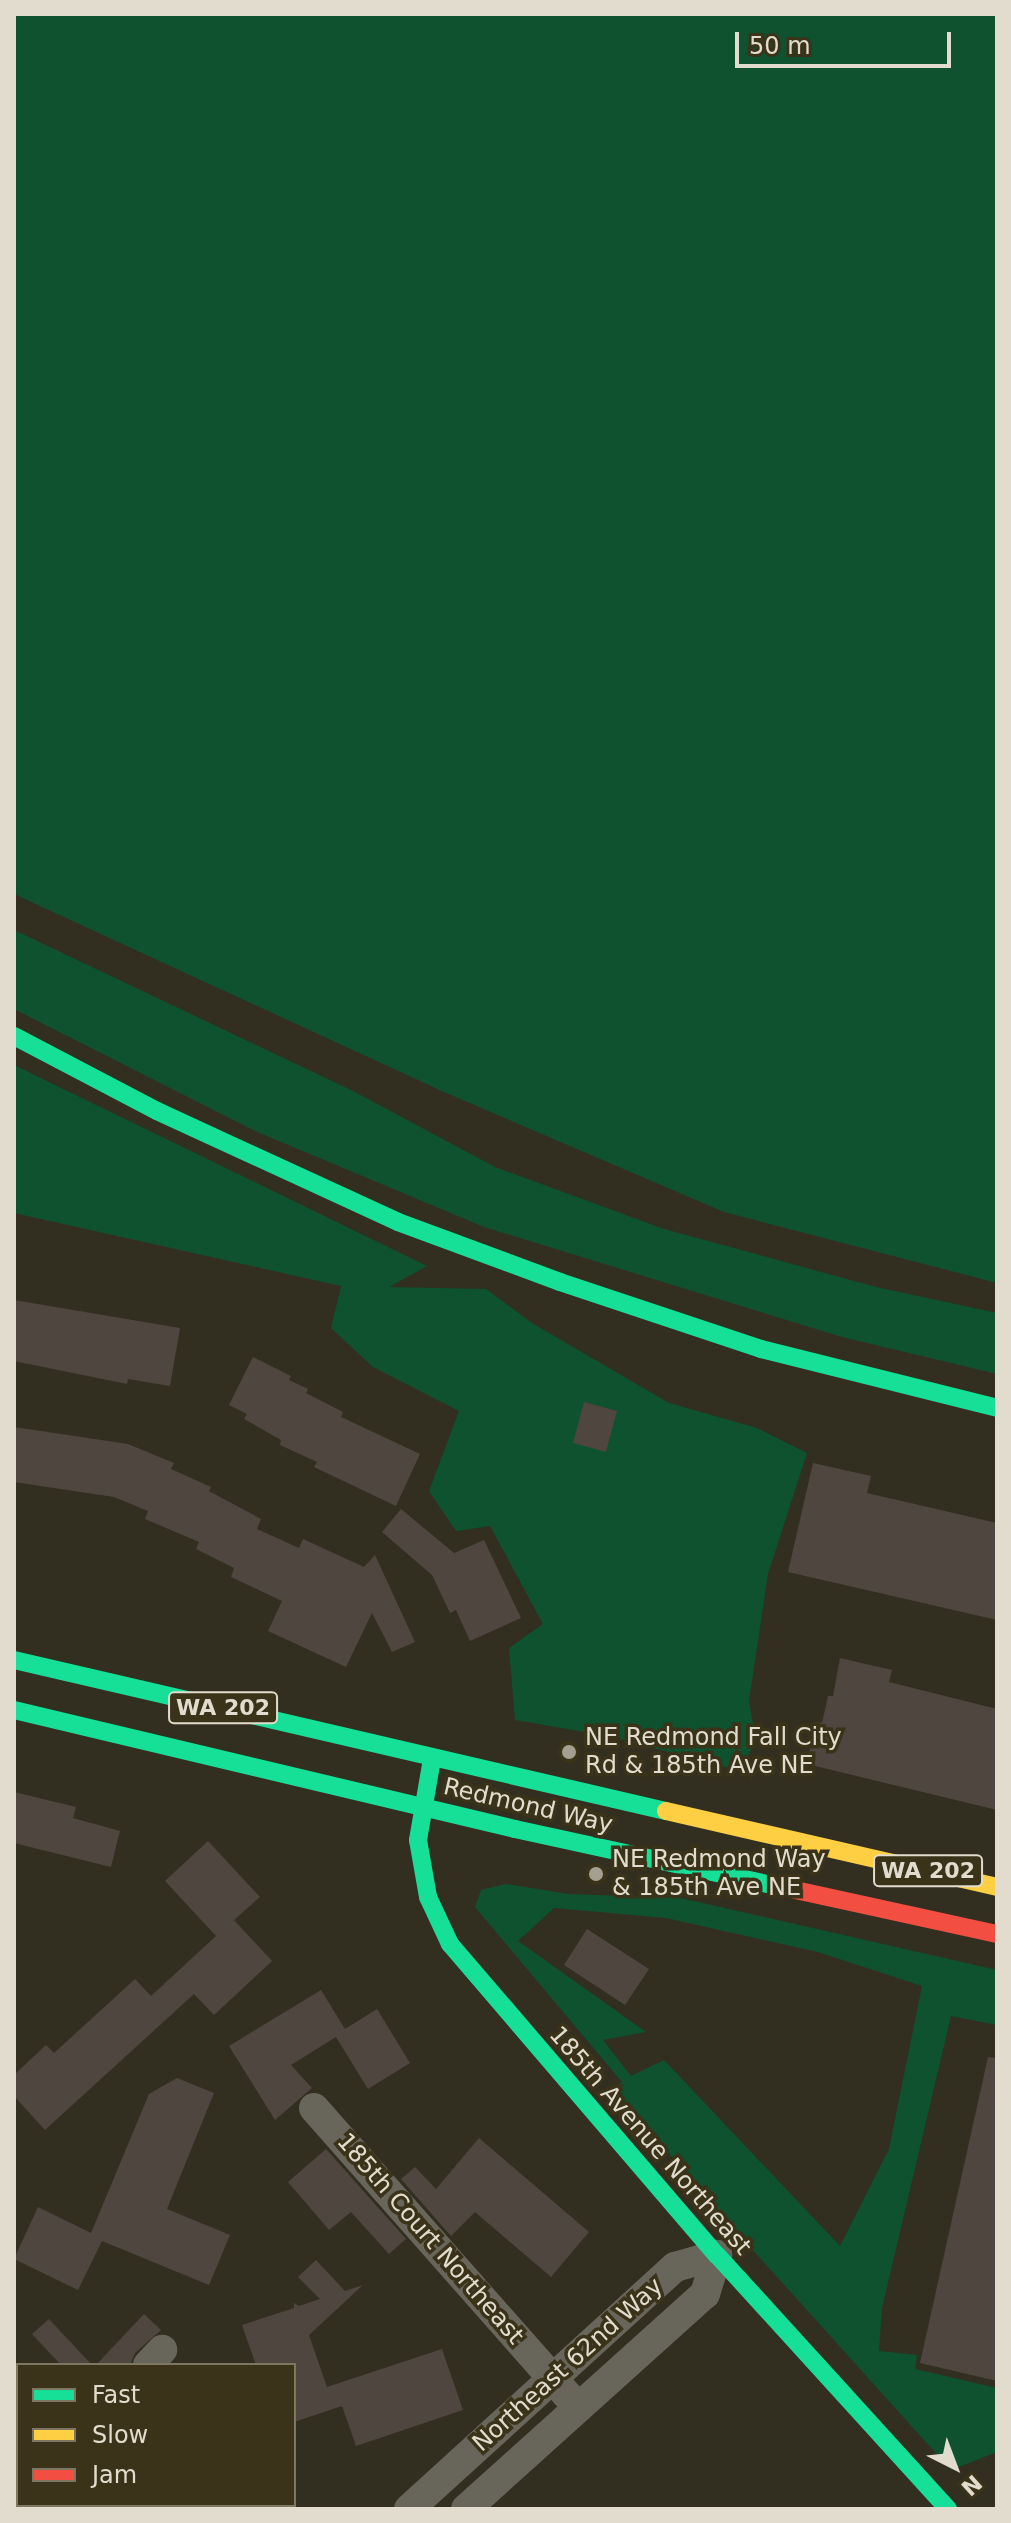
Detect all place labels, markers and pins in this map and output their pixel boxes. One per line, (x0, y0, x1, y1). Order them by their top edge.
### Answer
place label: NE Redmond Fall City Rd & 185th Ave NE (585, 1724, 842, 1780)
marker: NE Redmond Fall City Rd & 185th Ave NE (560, 1743, 578, 1761)
place label: NE Redmond Way & 185th Ave NE (612, 1846, 826, 1902)
marker: NE Redmond Way & 185th Ave NE (587, 1865, 605, 1883)

